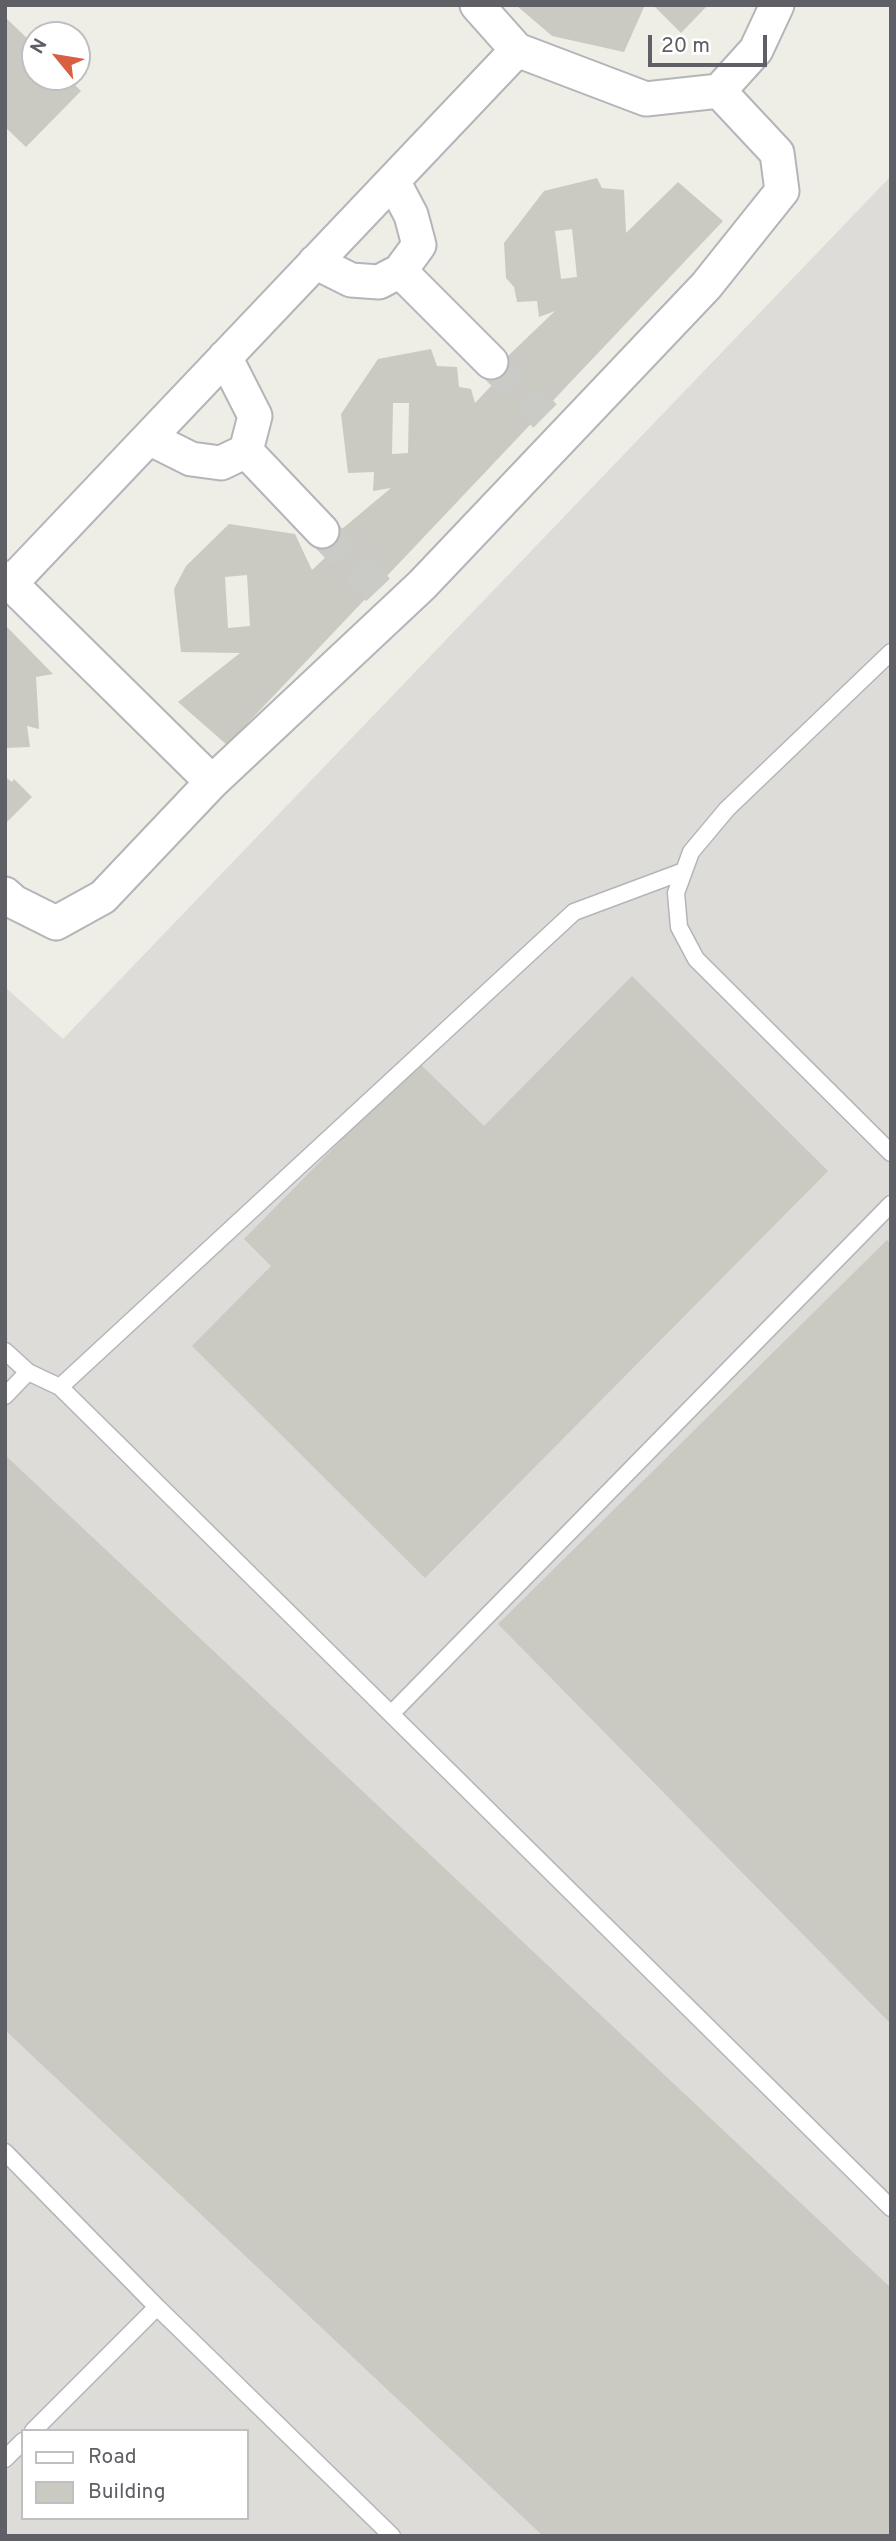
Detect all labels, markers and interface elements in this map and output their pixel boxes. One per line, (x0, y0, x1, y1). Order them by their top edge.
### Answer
north arrow (21, 21, 91, 91)
scale bar (651, 21, 770, 65)
text: 20 m (661, 33, 710, 60)
text: N (26, 35, 53, 58)
legend (21, 2429, 248, 2520)
text: Road (88, 2444, 137, 2471)
text: Building (88, 2479, 166, 2506)

